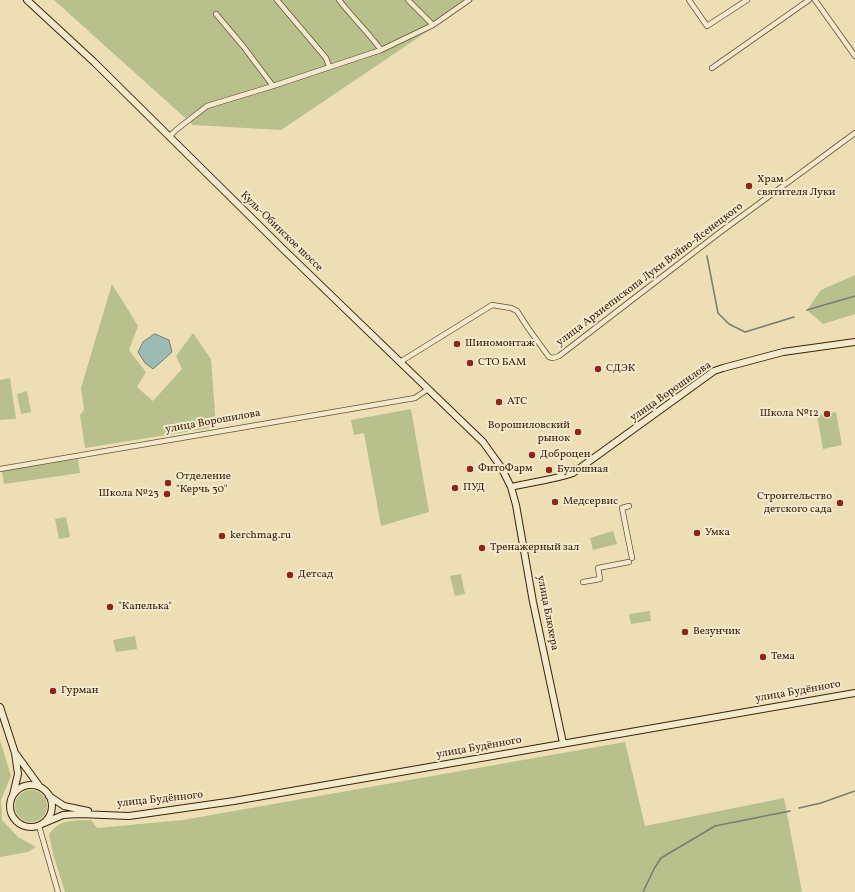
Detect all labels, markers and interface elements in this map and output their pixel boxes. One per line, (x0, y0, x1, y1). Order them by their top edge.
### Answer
place label: Храм святителя Луки (757, 173, 836, 199)
marker: Храм святителя Луки (744, 181, 754, 191)
street label: Куль-Обинское шоссе (237, 189, 325, 275)
street label: улица Архиепископа Луки Войно-Ясенецкого (554, 200, 746, 350)
place label: Шиномонтаж (465, 337, 535, 351)
marker: Шиномонтаж (452, 339, 462, 349)
place label: СТО БАМ (478, 356, 526, 370)
marker: СТО БАМ (465, 358, 475, 368)
street label: улица Ворошилова (628, 359, 714, 425)
place label: СДЭК (606, 362, 635, 376)
marker: СДЭК (593, 364, 603, 374)
place label: АТС (507, 395, 527, 409)
marker: АТС (494, 397, 504, 407)
street label: улица Ворошилова (164, 407, 262, 437)
place label: Школа №12 (760, 407, 819, 421)
marker: Школа №12 (822, 409, 832, 419)
place label: Ворошиловский рынок (488, 419, 570, 445)
marker: Ворошиловский рынок (573, 427, 583, 437)
place label: Доброцен (540, 448, 591, 462)
marker: Доброцен (527, 450, 537, 460)
place label: ФитоФарм (478, 462, 533, 476)
place label: Булошная (557, 463, 608, 477)
marker: ФитоФарм (465, 464, 475, 474)
marker: Булошная (544, 465, 554, 475)
place label: Отделение "Керчь 30" (176, 470, 231, 496)
marker: Отделение "Керчь 30" (163, 478, 173, 488)
place label: ПУД (463, 481, 485, 495)
marker: ПУД (450, 483, 460, 493)
place label: Школа №23 (99, 487, 159, 501)
marker: Школа №23 (162, 489, 172, 499)
place label: Строительство детского сада (757, 490, 832, 516)
place label: Медсервис (563, 495, 618, 509)
marker: Медсервис (550, 497, 560, 507)
marker: Строительство детского сада (835, 498, 845, 508)
place label: Умка (705, 526, 730, 540)
marker: Умка (692, 528, 702, 538)
place label: kerchmag.ru (230, 529, 291, 543)
marker: kerchmag.ru (217, 531, 227, 541)
place label: Тренажерный зал (490, 541, 579, 555)
marker: Тренажерный зал (477, 543, 487, 553)
place label: Детсад (298, 568, 333, 582)
marker: Детсад (285, 570, 295, 580)
street label: улица Блюхера (533, 574, 561, 652)
place label: "Капелька" (118, 600, 172, 614)
marker: "Капелька" (105, 602, 115, 612)
place label: Везунчик (693, 625, 741, 639)
marker: Везунчик (680, 627, 690, 637)
place label: Тема (771, 650, 795, 664)
marker: Тема (758, 652, 768, 662)
street label: улица Будённого (754, 678, 842, 706)
place label: Гурман (61, 684, 98, 698)
marker: Гурман (48, 686, 58, 696)
street label: улица Будённого (435, 734, 523, 762)
street label: улица Будённого (116, 789, 204, 811)

